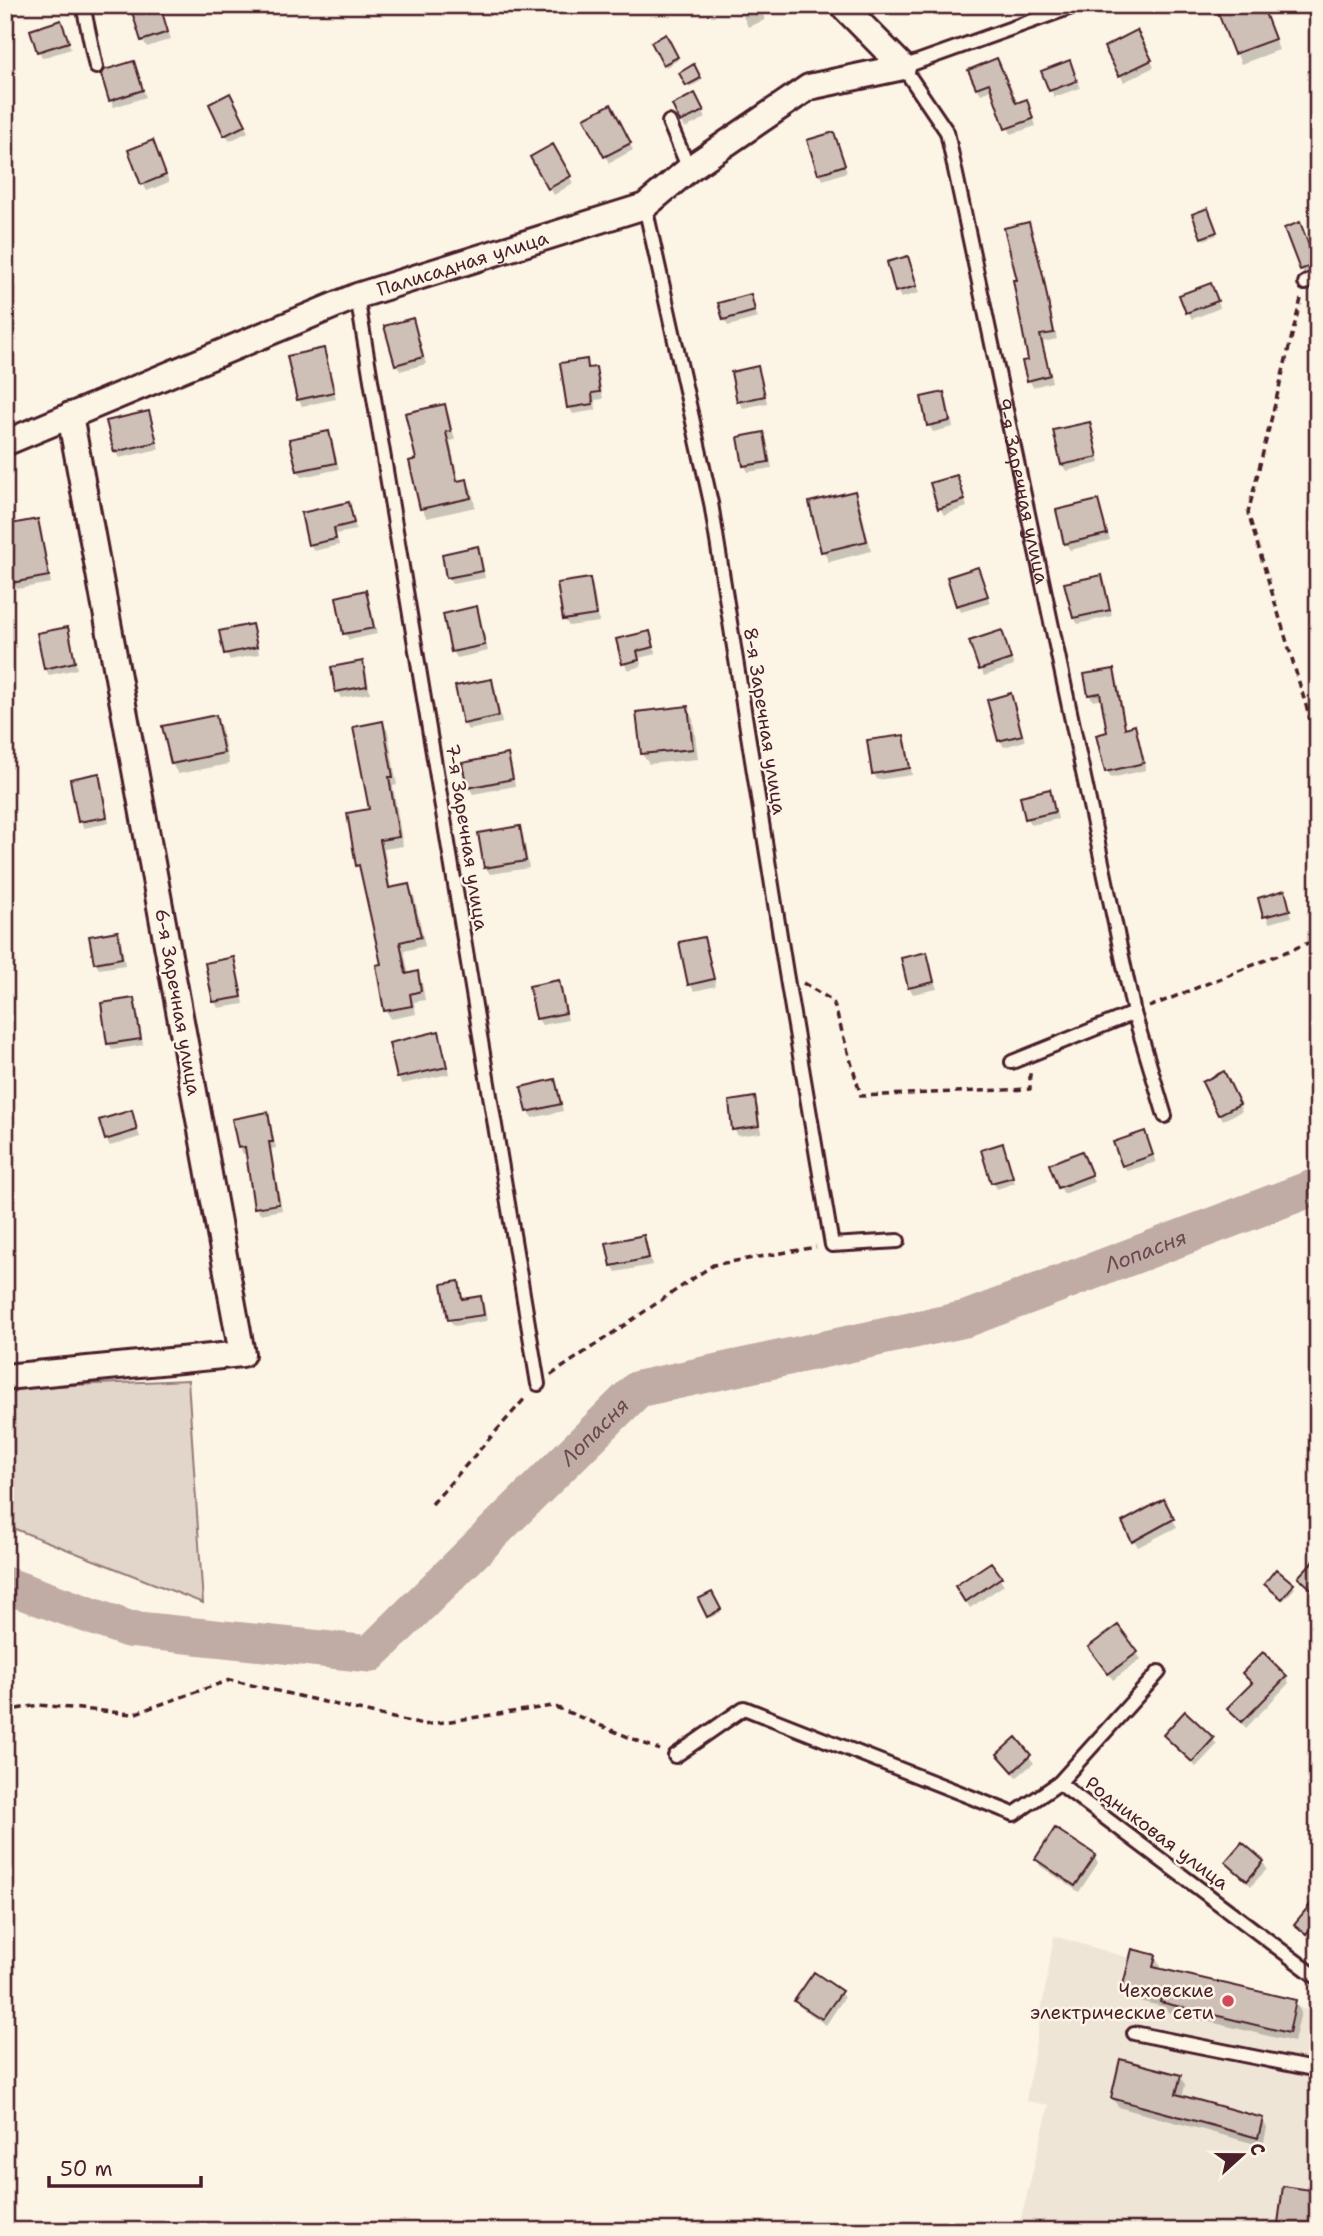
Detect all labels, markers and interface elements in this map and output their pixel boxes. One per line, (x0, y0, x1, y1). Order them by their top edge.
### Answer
street label: Палисадная улица (374, 225, 551, 301)
street label: 9-я Заречная улица (991, 396, 1055, 586)
street label: 8-я Заречная улица (738, 626, 792, 817)
street label: 7-я Заречная улица (440, 742, 494, 932)
street label: 6-я Заречная улица (149, 907, 207, 1098)
water label: Лопасня (1099, 1223, 1191, 1280)
water label: Лопасня (554, 1392, 635, 1473)
street label: Родниковая улица (1080, 1771, 1234, 1895)
place label: Чеховские электрические сети (1030, 1978, 1214, 2025)
marker: Чеховские электрические сети (1220, 1993, 1236, 2009)
north arrow (1208, 2120, 1278, 2190)
text: С (1244, 2139, 1271, 2159)
scale bar (49, 2145, 201, 2189)
text: 50 m (60, 2155, 113, 2183)

